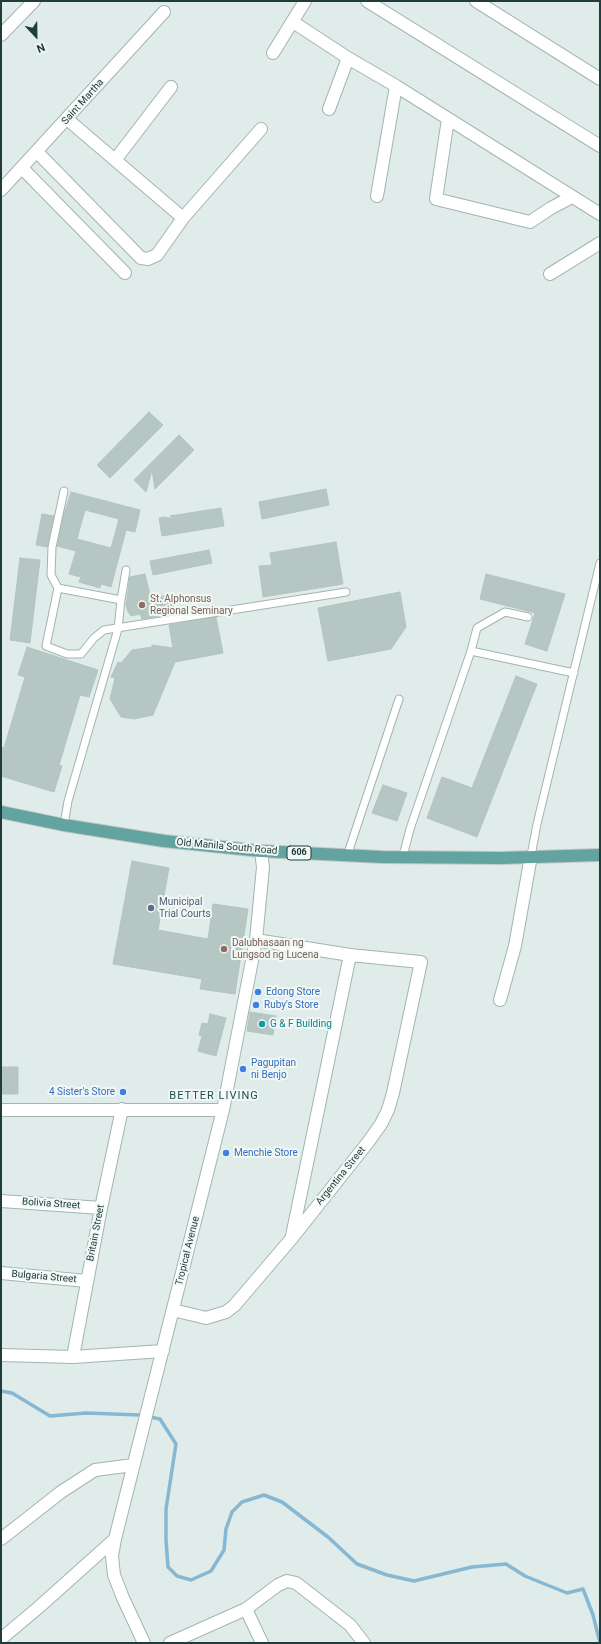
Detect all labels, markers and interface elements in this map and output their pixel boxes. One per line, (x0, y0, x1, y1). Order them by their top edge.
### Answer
north arrow (16, 16, 56, 56)
text: N (35, 40, 47, 55)
street label: Saint Martha (59, 77, 107, 127)
place label: St. Alphonsus Regional Seminary (150, 593, 233, 616)
marker: St. Alphonsus Regional Seminary (137, 600, 147, 610)
street label: Old Manila South Road (176, 837, 278, 857)
road number: 606 (287, 846, 311, 860)
place label: Municipal Trial Courts (159, 896, 211, 920)
marker: Municipal Trial Courts (146, 903, 156, 913)
place label: Dalubhasaan ng Lungsod ng Lucena (232, 937, 319, 960)
marker: Dalubhasaan ng Lungsod ng Lucena (219, 944, 229, 954)
place label: Edong Store (266, 986, 320, 998)
marker: Edong Store (253, 987, 263, 997)
place label: Ruby's Store (264, 999, 318, 1011)
marker: Ruby's Store (251, 1000, 261, 1010)
place label: G & F Building (270, 1018, 332, 1030)
marker: G & F Building (257, 1019, 267, 1029)
place label: Pagupitan ni Benjo (251, 1057, 296, 1080)
marker: Pagupitan ni Benjo (238, 1064, 248, 1074)
place label: 4 Sister's Store (49, 1086, 115, 1098)
marker: 4 Sister's Store (118, 1087, 128, 1097)
district label: BETTER LIVING (169, 1089, 259, 1103)
street label: Argentina Street (314, 1144, 368, 1208)
place label: Menchie Store (234, 1147, 298, 1159)
marker: Menchie Store (221, 1148, 231, 1158)
street label: Bolivia Street (21, 1196, 81, 1212)
street label: Britain Street (85, 1204, 107, 1262)
street label: Tropical Avenue (174, 1215, 202, 1287)
street label: Bulgaria Street (11, 1268, 77, 1286)

